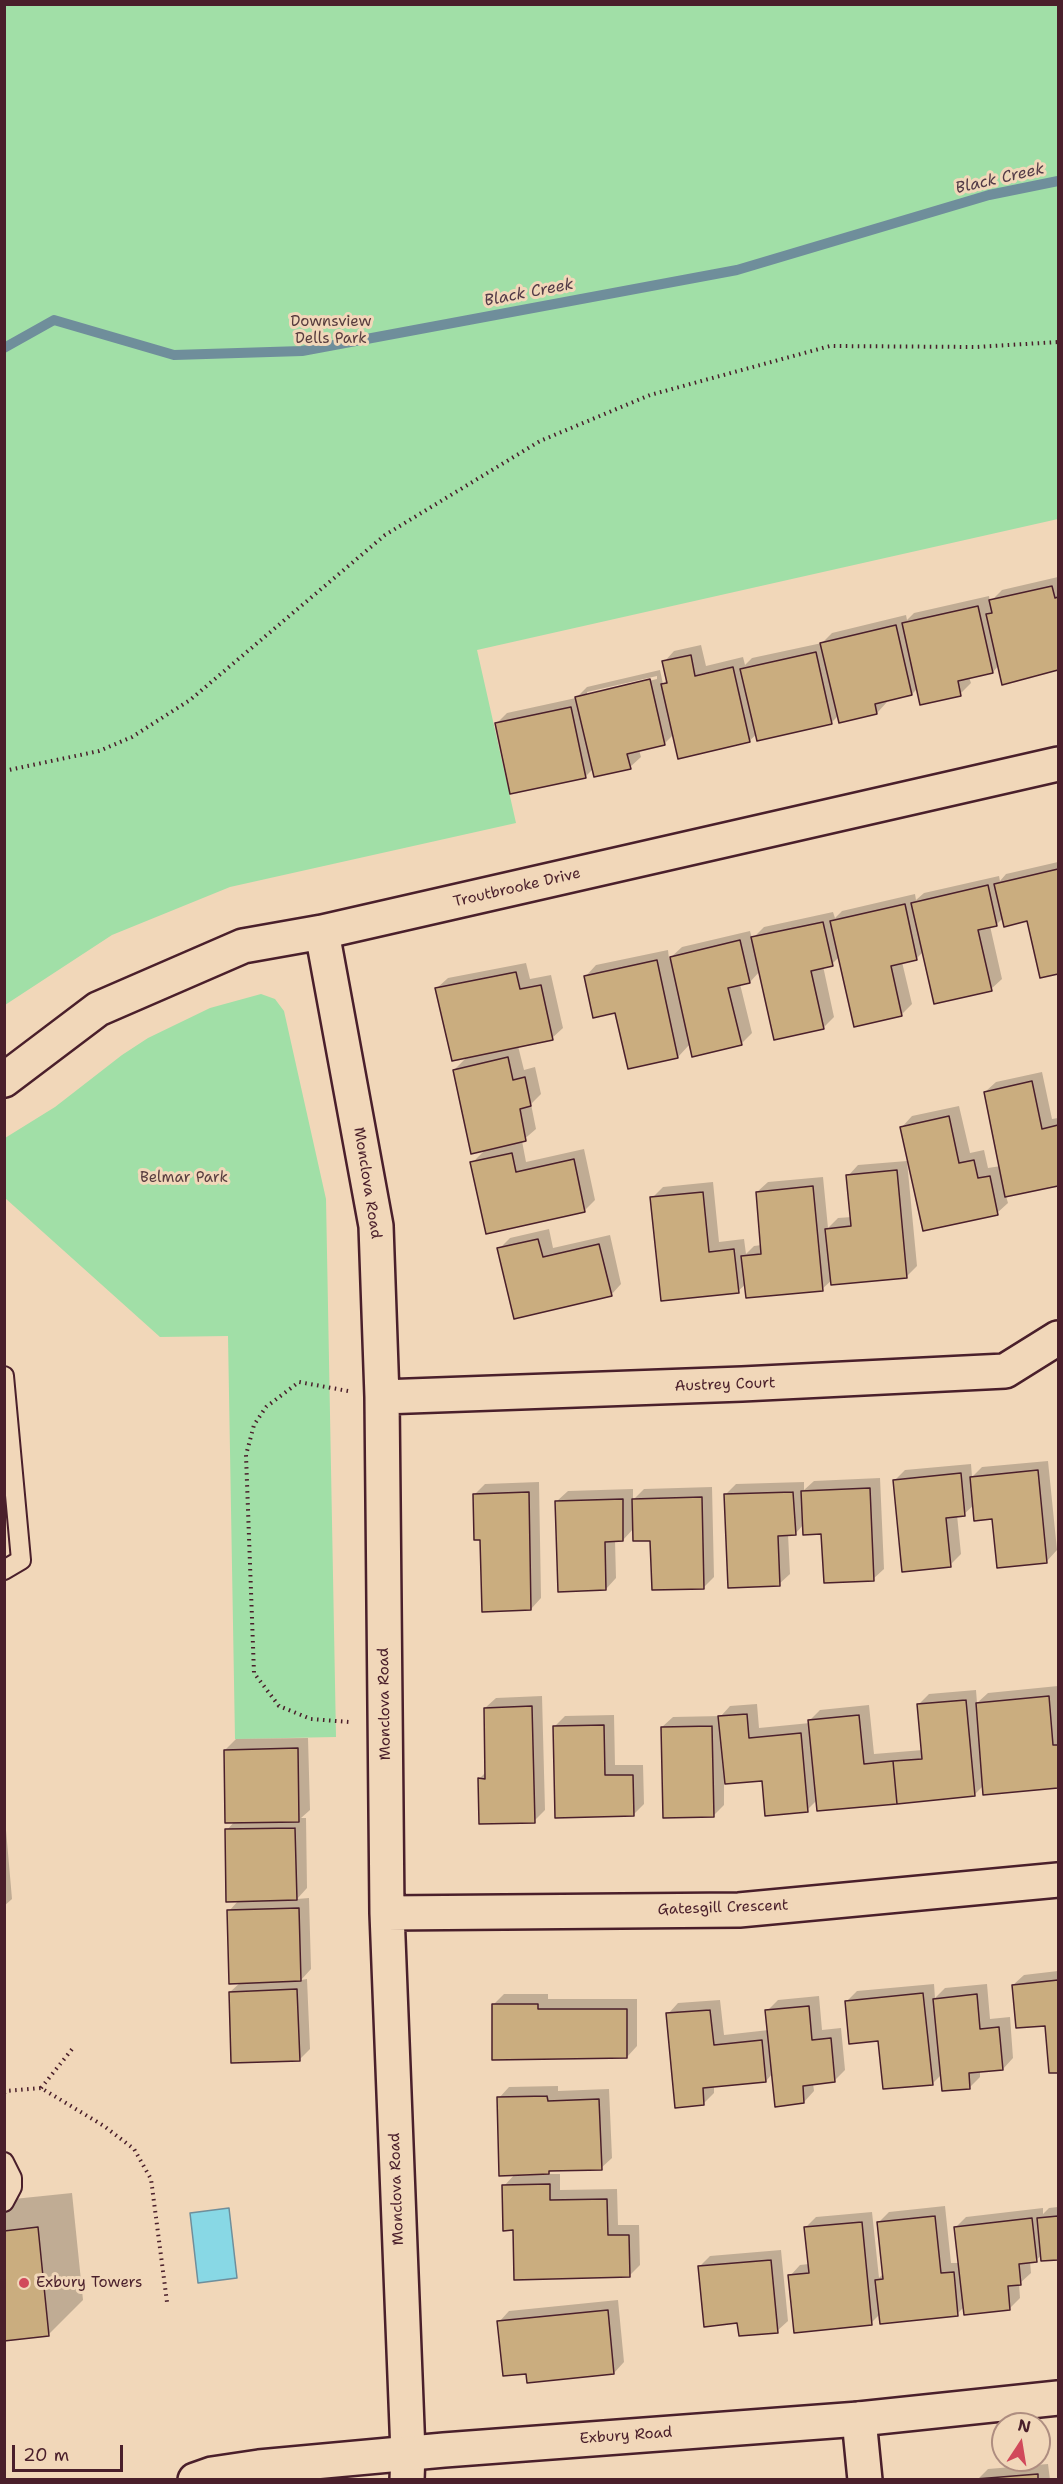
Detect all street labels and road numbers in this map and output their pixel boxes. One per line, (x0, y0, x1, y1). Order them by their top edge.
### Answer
street label: Troutbrooke Drive (452, 865, 582, 911)
street label: Monclova Road (349, 1126, 385, 1240)
street label: Austrey Court (674, 1374, 776, 1396)
street label: Monclova Road (375, 1647, 395, 1761)
street label: Gatesgill Crescent (657, 1897, 789, 1919)
street label: Monclova Road (386, 2132, 408, 2246)
street label: Exbury Road (579, 2424, 673, 2448)

